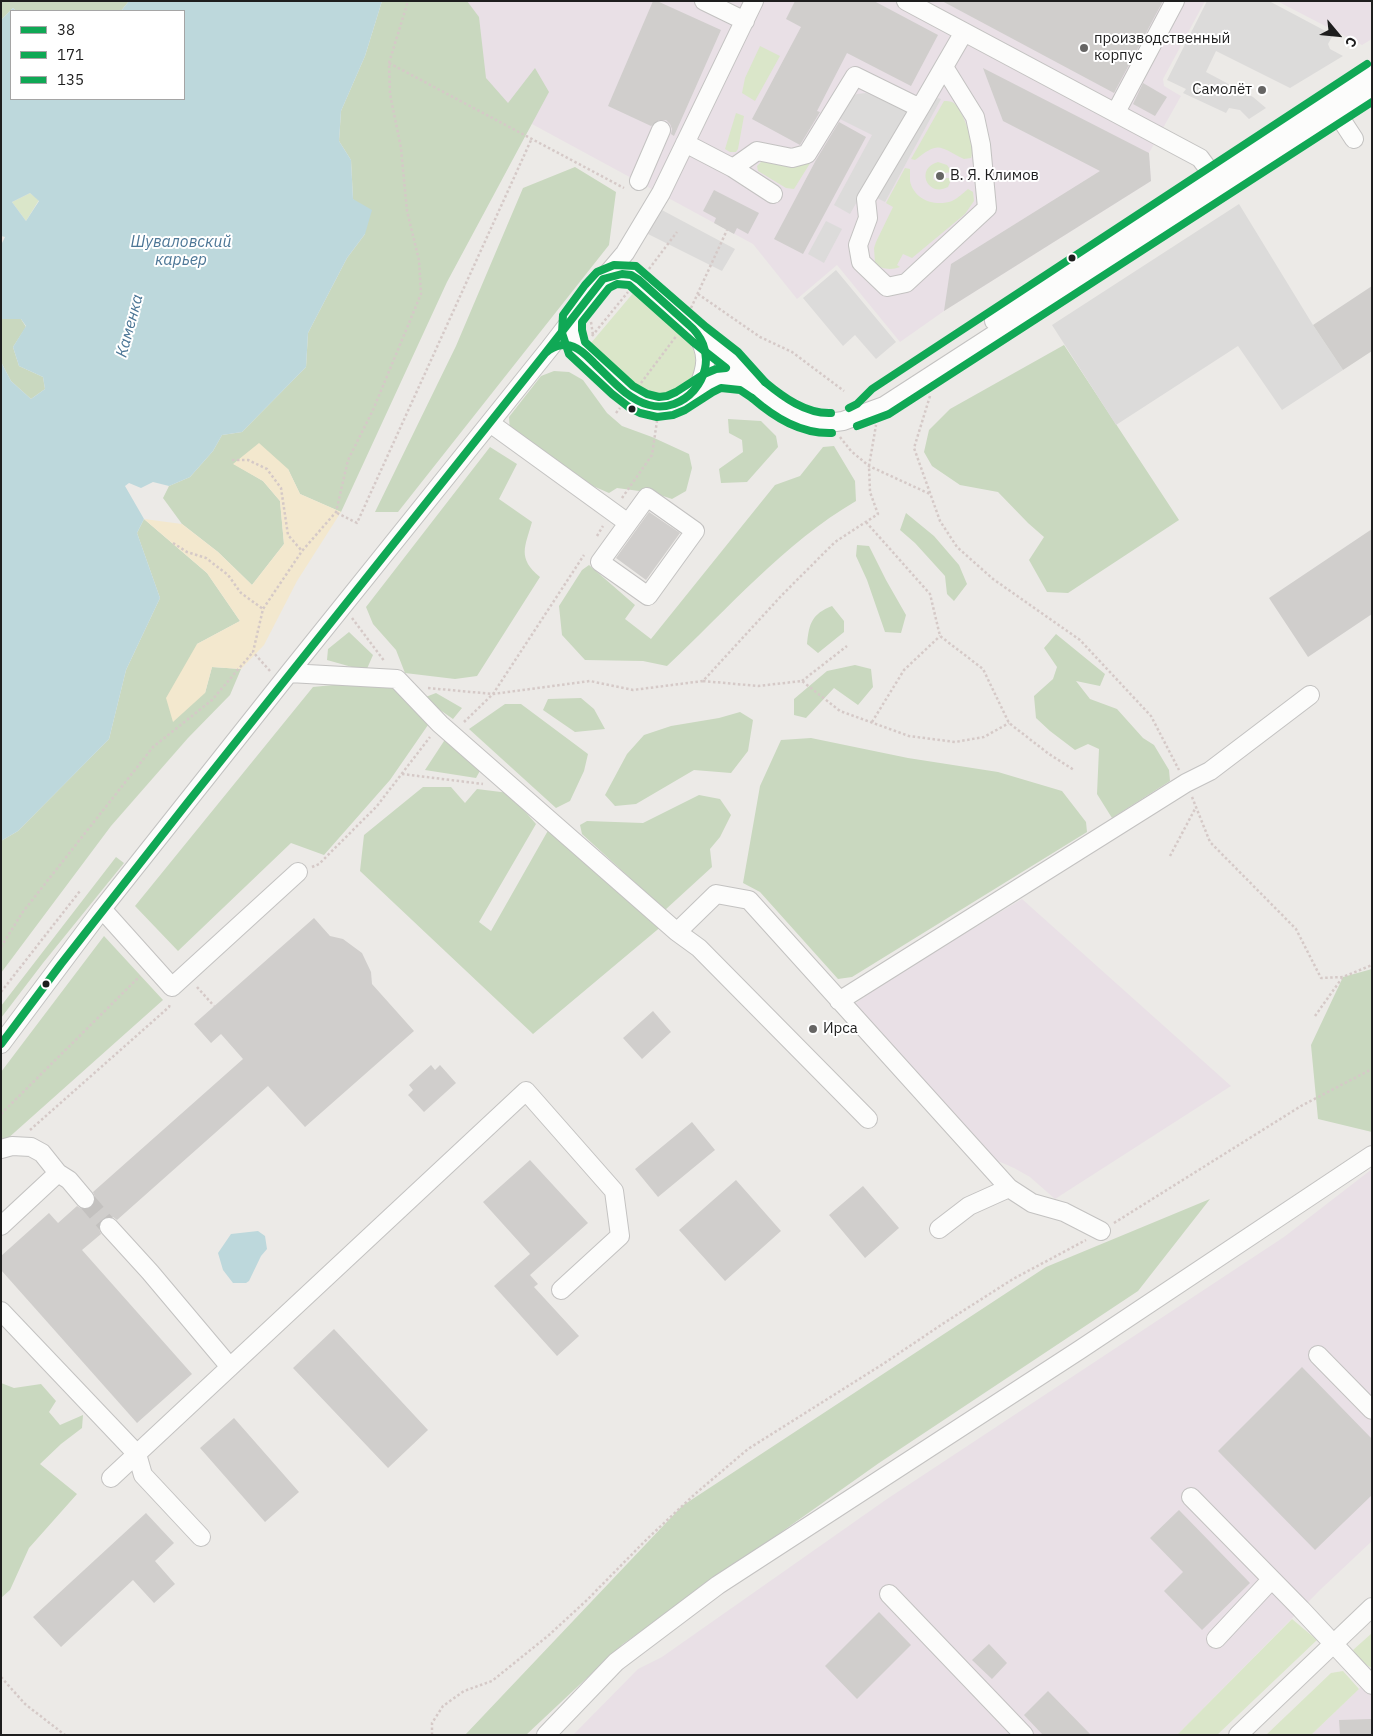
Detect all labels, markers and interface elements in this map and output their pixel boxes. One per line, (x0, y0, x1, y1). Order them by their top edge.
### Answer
legend (10, 10, 185, 100)
north arrow (1313, 10, 1363, 60)
text: 38 (57, 20, 75, 39)
place label: производственный корпус (1094, 30, 1230, 65)
text: С (1341, 34, 1361, 50)
marker: производственный корпус (1078, 42, 1090, 54)
text: 171 (57, 45, 84, 64)
text: 135 (57, 70, 84, 89)
place label: Самолёт (1192, 81, 1252, 99)
marker: Самолёт (1256, 84, 1268, 96)
place label: В. Я. Климов (950, 167, 1039, 185)
marker: В. Я. Климов (934, 170, 946, 182)
water label: Шуваловский карьер (130, 232, 232, 270)
unlabelled marker (1067, 253, 1077, 263)
water label: Каменка (112, 292, 148, 360)
unlabelled marker (627, 404, 637, 414)
unlabelled marker (41, 979, 51, 989)
place label: Ирса (823, 1020, 858, 1038)
marker: Ирса (807, 1023, 819, 1035)

